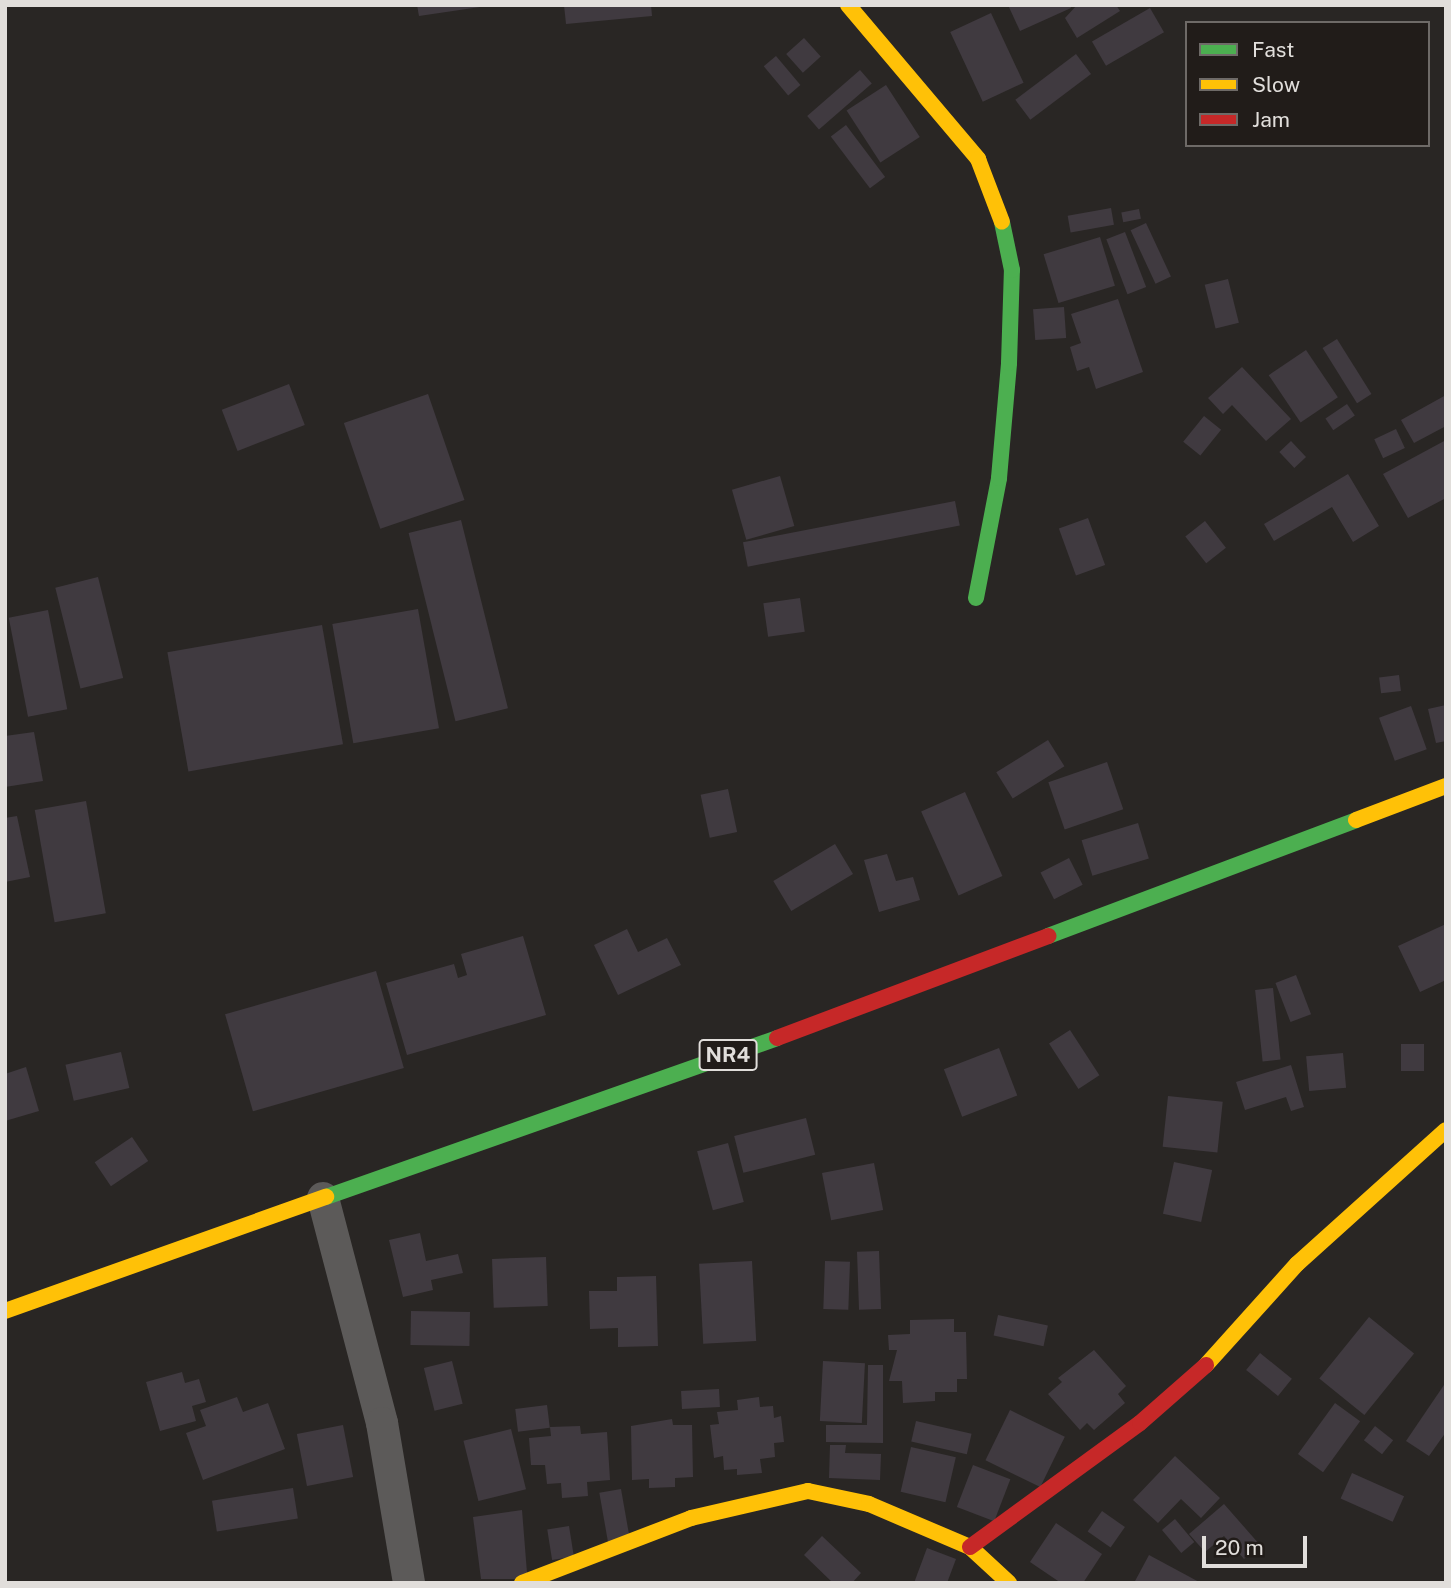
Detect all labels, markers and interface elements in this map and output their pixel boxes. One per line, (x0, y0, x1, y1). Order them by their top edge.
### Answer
legend (1185, 21, 1430, 147)
text: Fast (1252, 37, 1294, 62)
text: Slow (1252, 72, 1300, 97)
text: Jam (1252, 107, 1290, 132)
road number: NR4 (698, 1038, 758, 1072)
scale bar (1206, 1522, 1311, 1566)
text: 20 m (1215, 1535, 1264, 1560)

